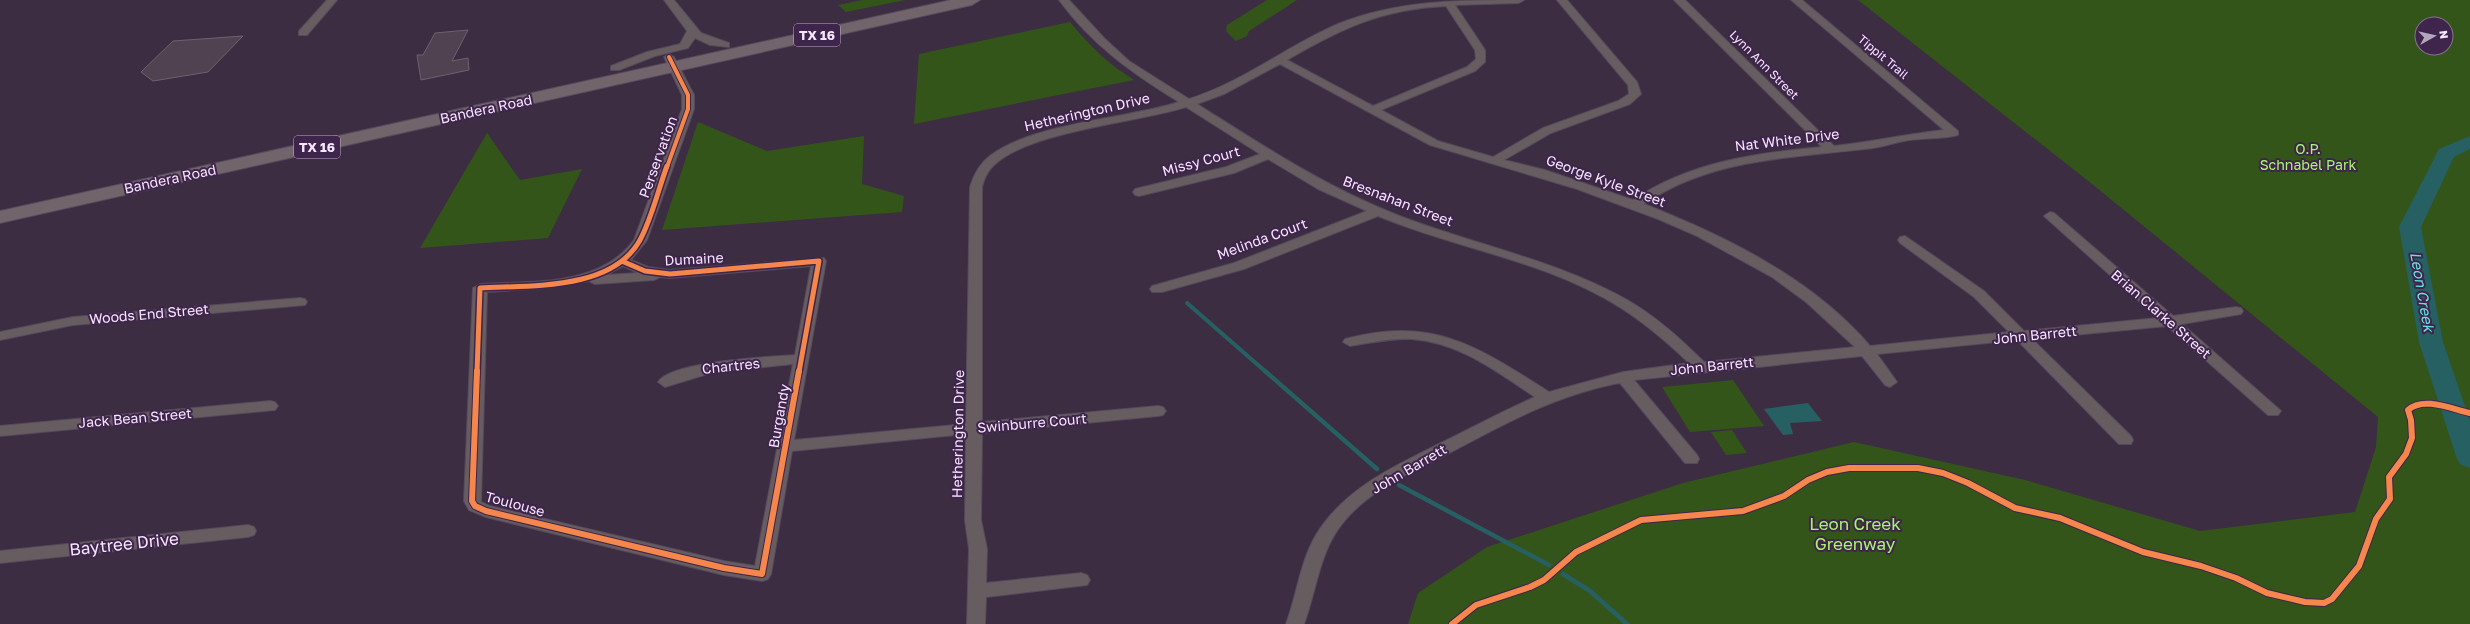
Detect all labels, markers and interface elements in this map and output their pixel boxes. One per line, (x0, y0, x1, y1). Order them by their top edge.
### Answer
north arrow (2414, 16, 2454, 56)
road number: TX 16 (794, 24, 840, 46)
street label: Lynn Ann Street (1727, 27, 1802, 103)
text: N (2437, 29, 2451, 40)
street label: Tippit Trail (1855, 31, 1912, 82)
street label: Hetherington Drive (1022, 89, 1151, 134)
street label: Bandera Road (438, 90, 533, 127)
street label: Perservation (635, 114, 680, 200)
street label: Nat White Drive (1734, 125, 1840, 154)
road number: TX 16 (294, 136, 340, 158)
park label: O.P. Schnabel Park (2260, 140, 2356, 173)
street label: Missy Court (1160, 142, 1242, 179)
street label: George Kyle Street (1544, 151, 1668, 210)
street label: Bandera Road (122, 160, 217, 197)
street label: Bresnahan Street (1341, 172, 1456, 229)
street label: Melinda Court (1214, 214, 1309, 263)
street label: Dumaine (664, 248, 724, 269)
water label: Leon Creek (2407, 250, 2439, 335)
street label: Brian Clarke Street (2108, 266, 2215, 362)
street label: Woods End Street (88, 300, 209, 327)
street label: John Barrett (1992, 322, 2078, 347)
street label: John Barrett (1669, 353, 1755, 378)
street label: Chartres (701, 354, 761, 377)
street label: Hetherington Drive (948, 370, 967, 498)
street label: Burgandy (765, 382, 793, 449)
street label: Jack Bean Street (78, 404, 192, 431)
street label: Swinburre Court (977, 409, 1087, 436)
street label: John Barrett (1368, 440, 1449, 497)
street label: Toulouse (483, 487, 547, 520)
park label: Leon Creek Greenway (1809, 513, 1901, 554)
street label: Baytree Drive (68, 527, 180, 560)

